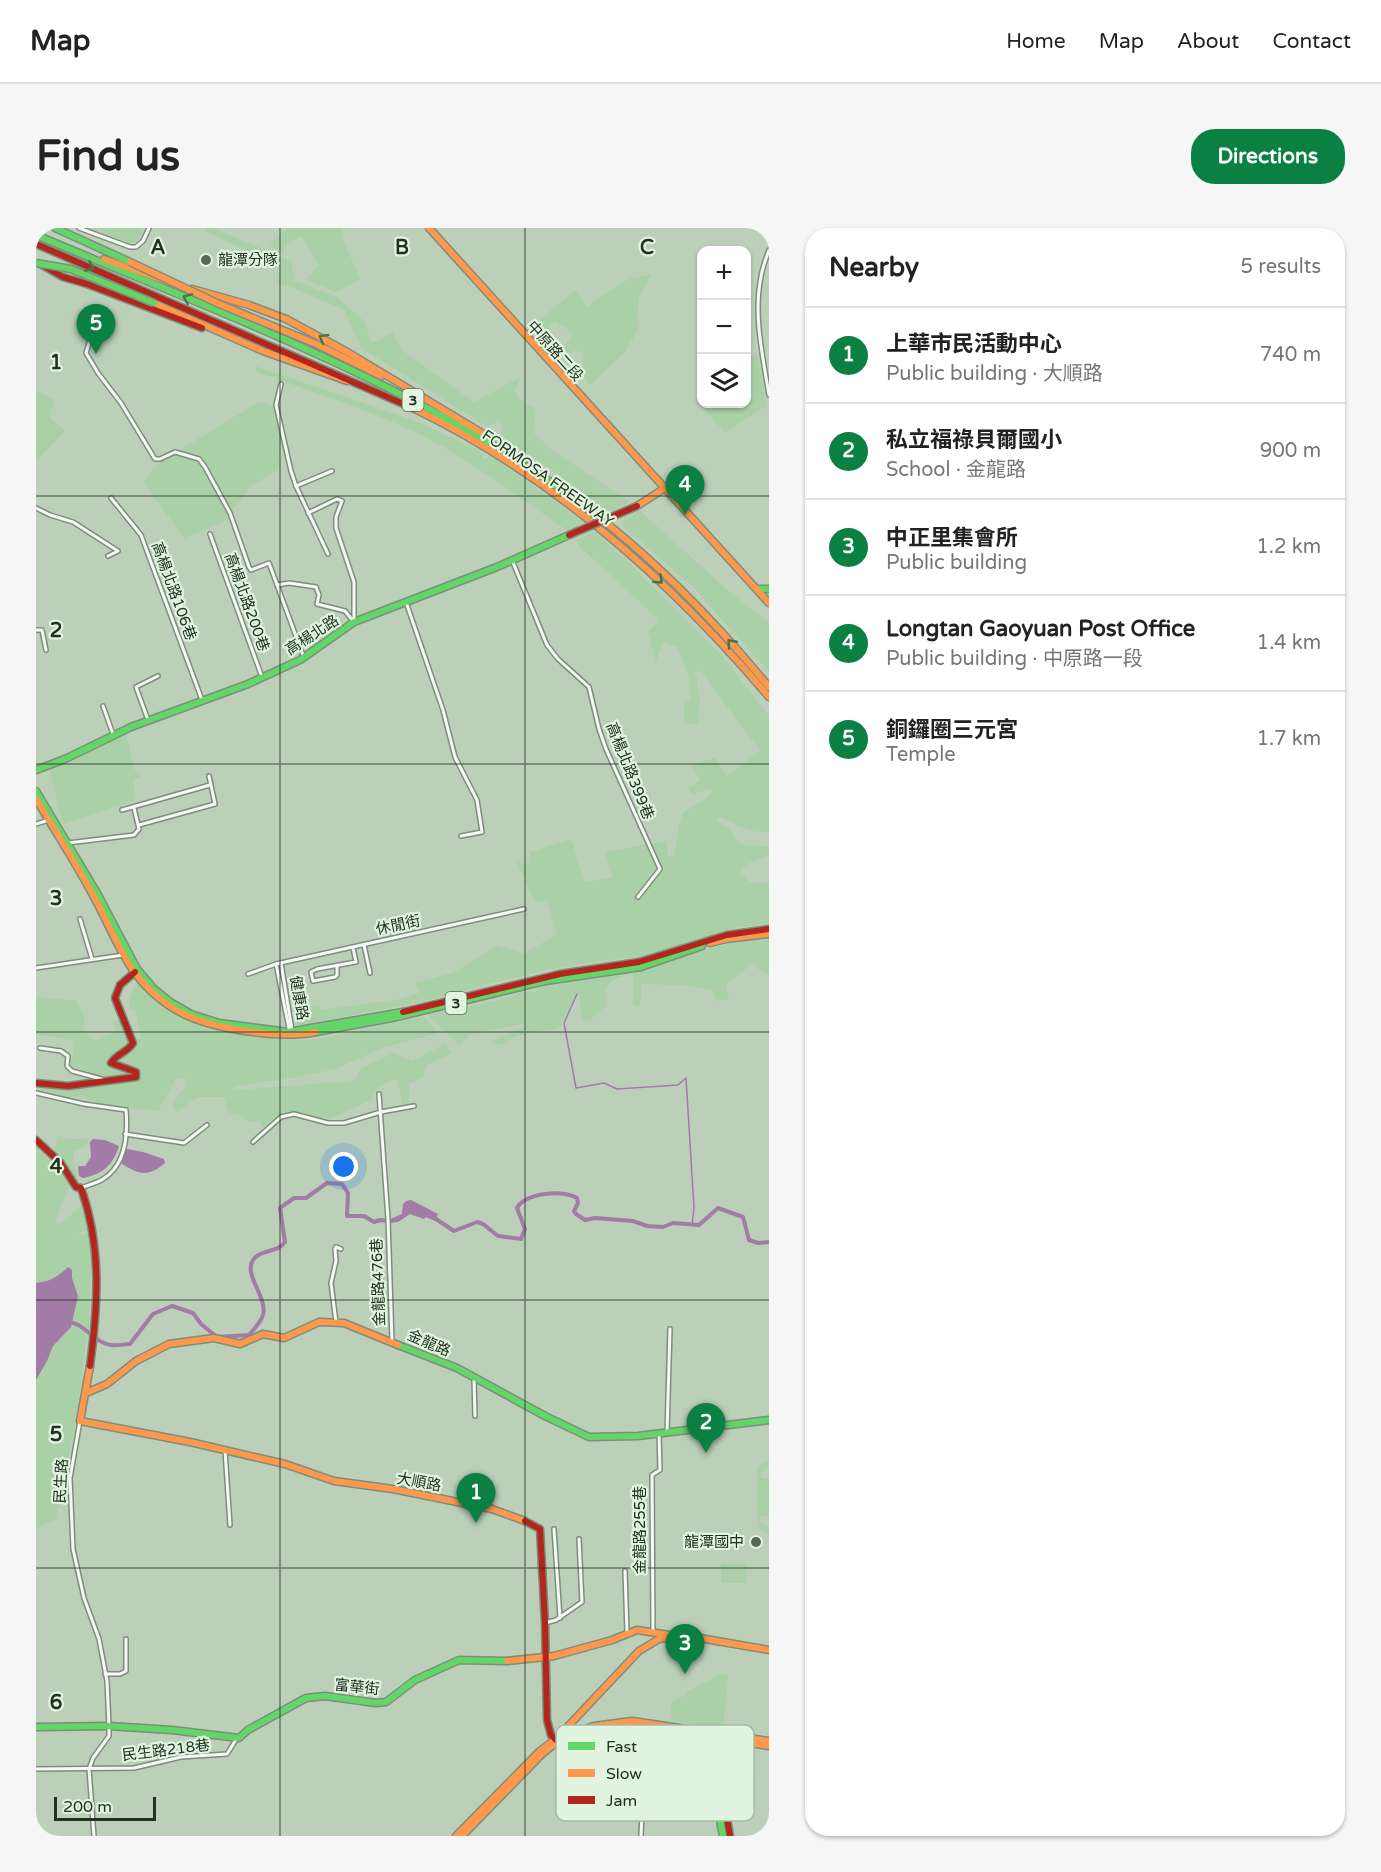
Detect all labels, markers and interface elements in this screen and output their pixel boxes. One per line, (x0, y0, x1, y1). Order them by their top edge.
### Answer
text: Map (30, 24, 90, 58)
text: Home (1006, 29, 1066, 54)
text: Map (1099, 29, 1144, 54)
text: About (1177, 29, 1239, 54)
text: Contact (1272, 29, 1351, 54)
button: Directions (1191, 129, 1345, 184)
text: Find us (36, 131, 180, 182)
text: A (151, 236, 166, 260)
text: B (395, 236, 409, 260)
text: C (640, 236, 654, 260)
map controls (697, 246, 751, 408)
button: + (697, 246, 751, 300)
place label: 龍潭分隊 (218, 251, 278, 269)
text: Nearby (829, 252, 919, 283)
marker: 龍潭分隊 (199, 253, 213, 267)
text: 5 results (1241, 255, 1321, 279)
one-way arrow (83, 260, 94, 272)
one-way arrow (182, 293, 193, 305)
button: − (697, 300, 751, 354)
pin: 5 (76, 304, 116, 354)
street label: 中原路二段 (523, 317, 587, 385)
text: 上華市民活動中心 (886, 331, 1062, 357)
one-way arrow (319, 334, 329, 345)
text: 1 (842, 343, 855, 367)
text: 740 m (1260, 343, 1321, 367)
text: 1 (50, 351, 62, 375)
button: layers (697, 354, 751, 408)
text: Public building · 大順路 (886, 362, 1103, 386)
road number: 3 (402, 389, 424, 411)
street label: FORMOSA FREEWAY (479, 426, 618, 531)
text: 私立福祿貝爾國小 (886, 427, 1062, 453)
text: 2 (842, 439, 855, 463)
text: 900 m (1260, 439, 1321, 463)
text: School · 金龍路 (886, 458, 1026, 482)
pin: 4 (666, 466, 704, 515)
text: 中正里集會所 (886, 525, 1018, 551)
text: 3 (842, 535, 855, 559)
text: 1.2 km (1256, 535, 1321, 559)
street label: 高楊北路106巷 (148, 539, 200, 643)
street label: 高楊北路200巷 (221, 550, 273, 654)
text: Public building (886, 551, 1027, 575)
one-way arrow (653, 573, 663, 584)
street label: 高楊北路 (282, 611, 342, 659)
text: Longtan Gaoyuan Post Office (886, 616, 1195, 642)
text: 2 (50, 619, 62, 643)
text: 4 (842, 631, 855, 655)
text: 1.4 km (1257, 631, 1321, 655)
one-way arrow (727, 639, 738, 650)
text: Public building · 中原路一段 (886, 647, 1143, 671)
text: 銅鑼圈三元宮 (886, 717, 1018, 743)
street label: 高楊北路399巷 (602, 720, 658, 822)
text: 5 (842, 727, 855, 751)
text: 1.7 km (1256, 727, 1321, 751)
text: Temple (886, 743, 956, 767)
text: 3 (50, 887, 62, 911)
street label: 休閒街 (374, 912, 422, 938)
street label: 健康路 (286, 974, 312, 1022)
road number: 3 (446, 992, 466, 1014)
your location (329, 1152, 358, 1181)
text: 4 (50, 1155, 63, 1179)
street label: 金龍路476巷 (367, 1238, 389, 1326)
street label: 金龍路 (405, 1326, 453, 1360)
pin: 2 (686, 1404, 726, 1453)
text: 5 (50, 1423, 62, 1447)
street label: 民生路 (51, 1458, 71, 1504)
street label: 大順路 (395, 1469, 443, 1495)
pin: 1 (456, 1474, 496, 1523)
street label: 金龍路255巷 (631, 1486, 649, 1574)
place label: 龍潭國中 (684, 1533, 744, 1551)
marker: 龍潭國中 (749, 1535, 763, 1549)
pin: 3 (666, 1624, 704, 1674)
street label: 富華街 (334, 1676, 380, 1698)
text: 6 (50, 1691, 62, 1715)
legend (556, 1725, 754, 1821)
street label: 民生路218巷 (121, 1736, 211, 1764)
text: Fast (606, 1737, 637, 1757)
text: Slow (606, 1764, 642, 1784)
text: Jam (606, 1791, 637, 1811)
scale bar (54, 1794, 156, 1822)
text: 200 m (63, 1797, 112, 1817)

